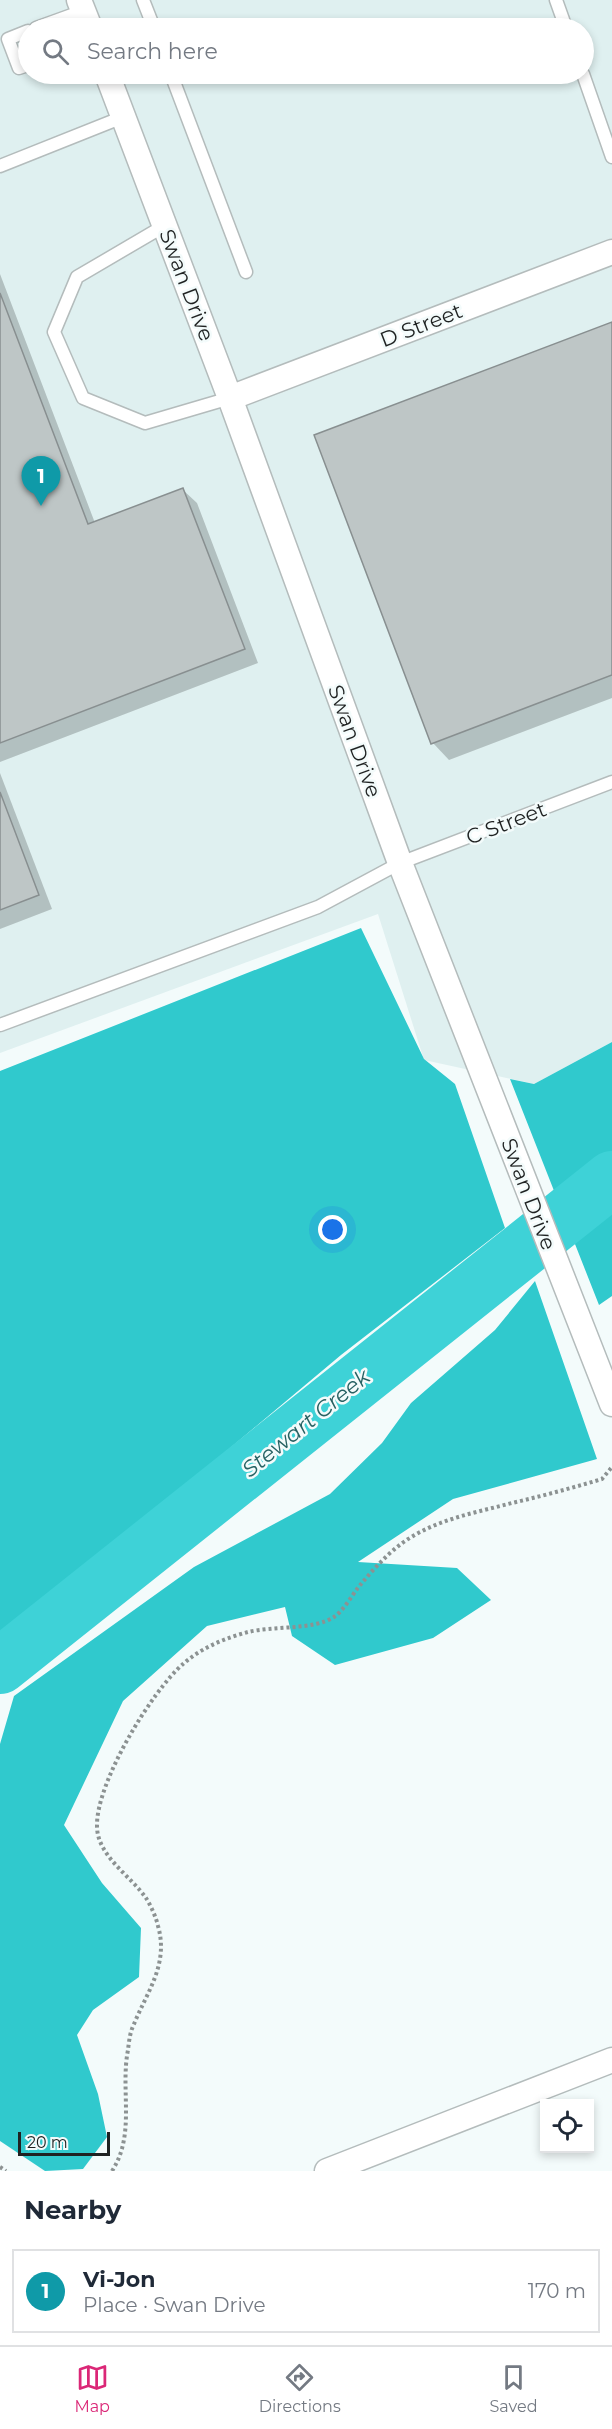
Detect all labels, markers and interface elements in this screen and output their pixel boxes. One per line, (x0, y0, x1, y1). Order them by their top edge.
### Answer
search box (18, 18, 594, 84)
icon: search (39, 35, 72, 68)
text: Search here (87, 38, 218, 65)
street label: Swan Drive (154, 226, 220, 344)
street label: D Street (376, 298, 466, 352)
pin: 1 (22, 456, 60, 506)
street label: Swan Drive (323, 681, 387, 801)
street label: C Street (462, 796, 550, 850)
street label: Swan Drive (496, 1135, 562, 1253)
your location (318, 1215, 347, 1244)
water label: Stewart Creek (237, 1363, 376, 1483)
map controls (540, 2099, 594, 2153)
button: locate (540, 2099, 594, 2153)
scale bar (18, 2129, 110, 2156)
text: 20 m (27, 2133, 68, 2152)
text: Nearby (24, 2194, 121, 2226)
text: Vi-Jon (83, 2266, 156, 2293)
text: 1 (42, 2279, 49, 2303)
text: 170 m (528, 2279, 586, 2303)
text: Place · Swan Drive (83, 2293, 265, 2317)
tab: Map (74, 2361, 110, 2416)
tab: Directions (259, 2361, 341, 2416)
tab: Saved (490, 2361, 538, 2416)

